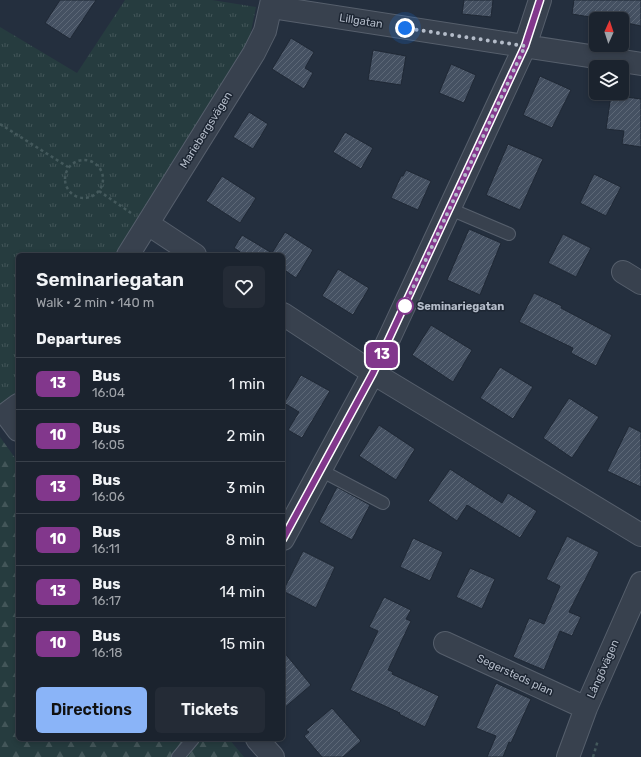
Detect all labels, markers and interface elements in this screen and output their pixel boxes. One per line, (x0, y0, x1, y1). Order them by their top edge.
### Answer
street label: Lillgatan (338, 11, 384, 31)
north arrow (589, 12, 629, 52)
map controls (589, 12, 629, 100)
your location (395, 18, 415, 38)
button: layers (589, 60, 629, 100)
street label: Mariebergsvägen (177, 89, 235, 171)
button: heart (223, 266, 265, 308)
text: Seminariegatan (36, 268, 184, 291)
text: Walk · 2 min · 140 m (36, 295, 154, 310)
marker: Seminariegatan (396, 297, 414, 315)
place label: Seminariegatan (417, 300, 504, 313)
text: Departures (36, 330, 121, 348)
line badge: 13 (364, 342, 400, 368)
text: 13 (374, 346, 390, 363)
text: Bus (92, 367, 120, 385)
text: 13 (50, 375, 66, 392)
text: 1 min (229, 375, 265, 393)
text: 16:04 (92, 385, 125, 400)
text: Bus (92, 419, 120, 437)
text: 10 (50, 427, 66, 444)
text: 2 min (226, 427, 265, 445)
text: 16:05 (92, 437, 125, 452)
text: Bus (92, 471, 120, 489)
text: 13 (50, 479, 66, 496)
text: 3 min (226, 479, 265, 497)
text: 16:06 (92, 489, 125, 504)
text: Bus (92, 523, 120, 541)
text: 10 (50, 531, 66, 548)
text: 8 min (226, 531, 265, 549)
text: 16:11 (92, 541, 120, 556)
text: Bus (92, 575, 120, 593)
text: 13 (50, 583, 66, 600)
text: 14 min (220, 583, 265, 601)
text: 16:17 (92, 593, 121, 608)
text: Bus (92, 627, 120, 645)
text: 10 (50, 635, 66, 652)
text: 15 min (220, 635, 265, 653)
street label: Långövägen (584, 638, 622, 700)
text: 16:18 (92, 645, 123, 660)
street label: Segersteds plan (475, 652, 555, 698)
button: Directions (36, 687, 147, 733)
button: Tickets (155, 687, 265, 733)

